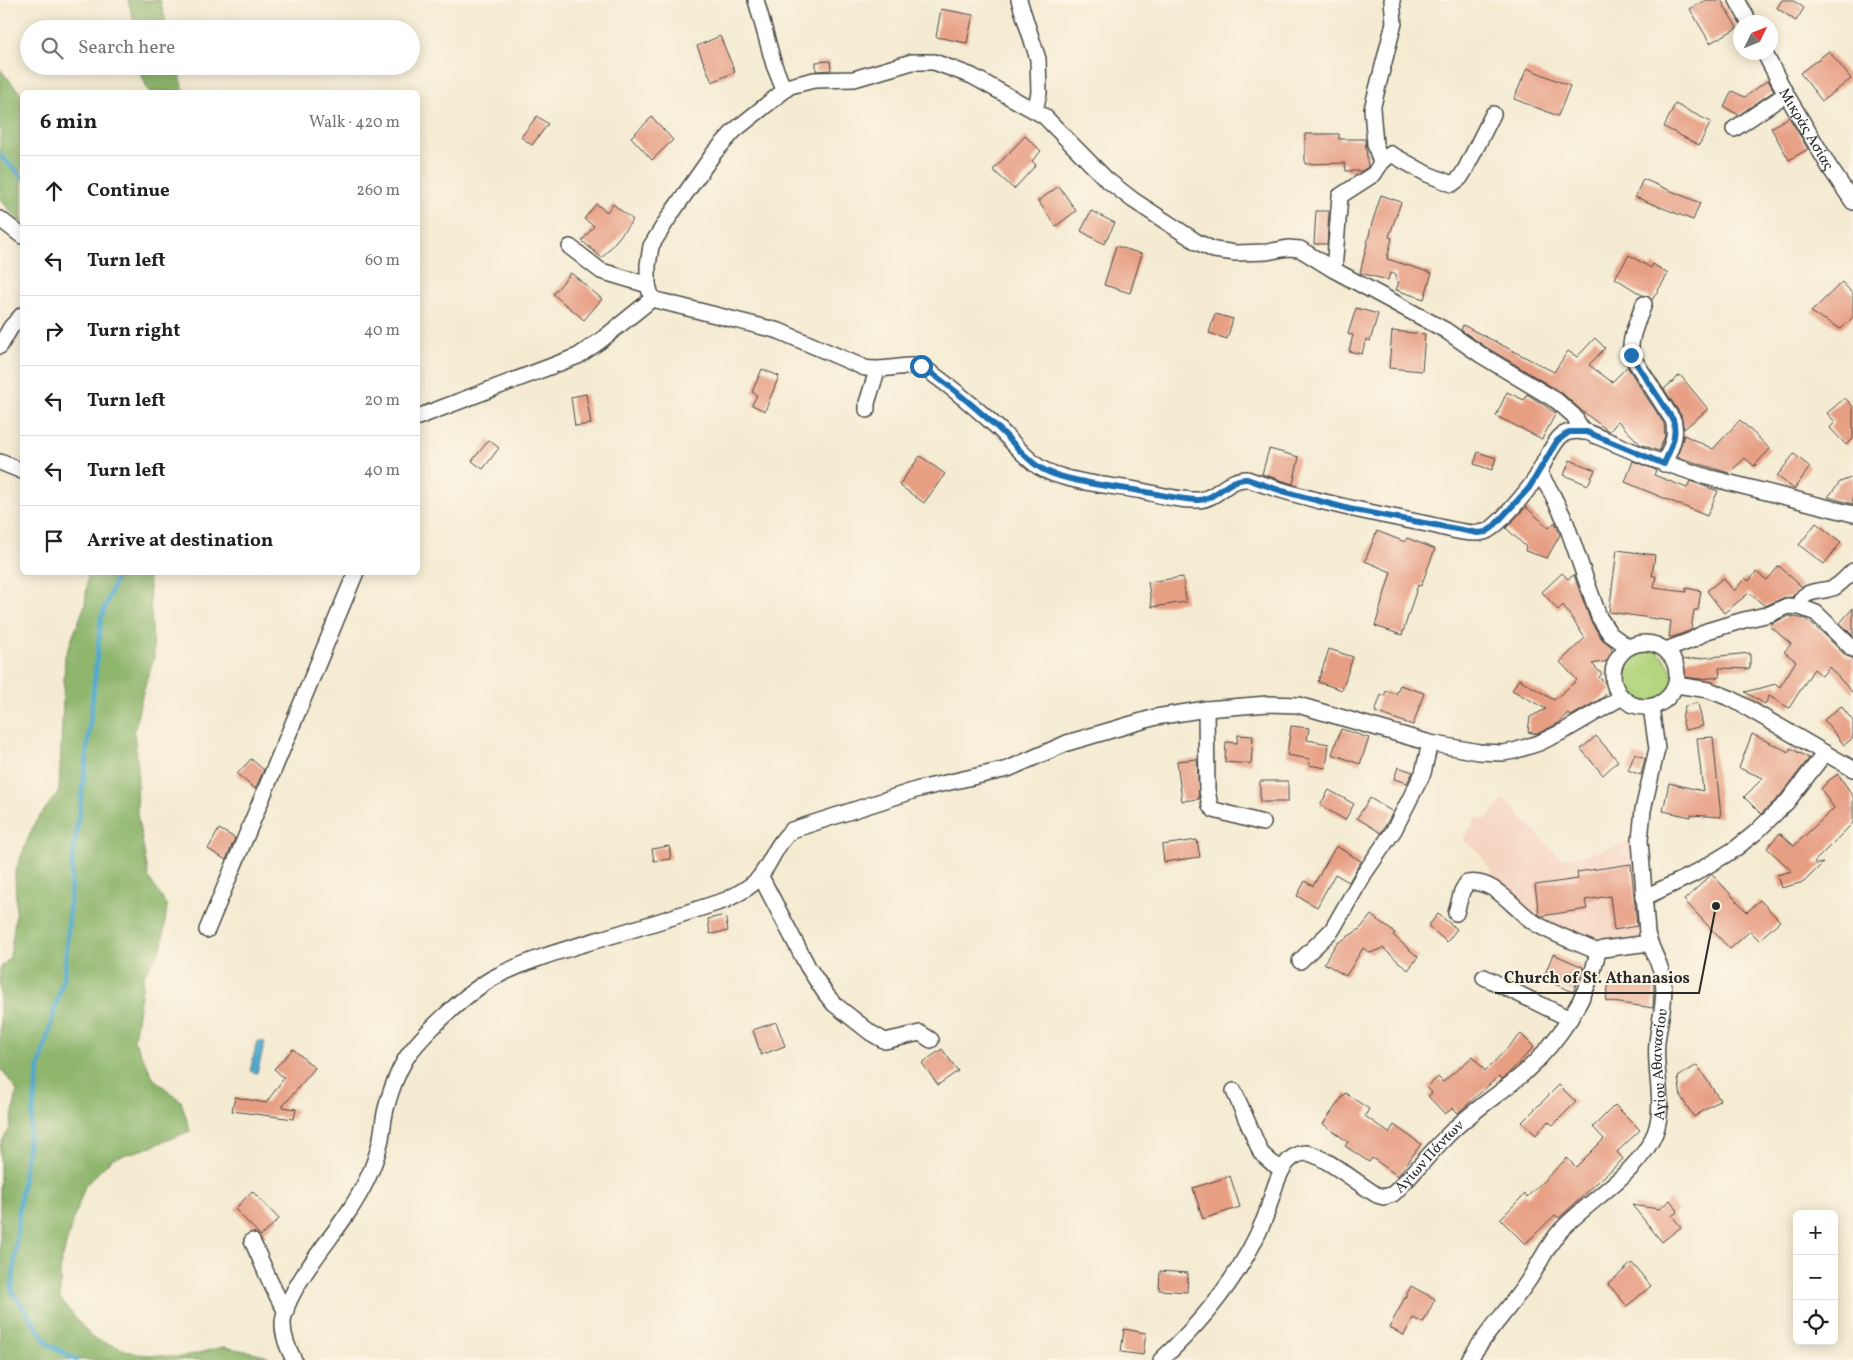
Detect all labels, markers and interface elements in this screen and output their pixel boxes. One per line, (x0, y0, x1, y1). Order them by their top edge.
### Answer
north arrow (1733, 15, 1778, 60)
search box (20, 20, 420, 75)
icon: search (38, 34, 66, 62)
text: Search here (78, 35, 175, 61)
street label: Μικράς Ασίας (1773, 85, 1838, 175)
text: 6 min (40, 108, 97, 137)
text: Walk · 420 m (309, 112, 400, 134)
icon: ahead (40, 177, 68, 205)
text: Continue (87, 178, 170, 204)
text: 260 m (356, 180, 400, 202)
icon: left (40, 247, 68, 275)
text: Turn left (87, 248, 166, 274)
text: 60 m (365, 250, 400, 272)
icon: right (40, 317, 68, 345)
text: Turn right (87, 318, 180, 344)
text: 40 m (364, 320, 400, 342)
route end (1620, 344, 1643, 367)
route start (910, 355, 933, 378)
icon: left (40, 387, 68, 415)
text: Turn left (87, 388, 166, 414)
text: 20 m (365, 390, 400, 412)
icon: left (40, 457, 68, 485)
text: Turn left (87, 458, 166, 484)
text: 40 m (364, 460, 400, 482)
icon: arrive (40, 527, 68, 555)
text: Arrive at destination (87, 528, 273, 554)
callout: Church of St. Athanasios (1495, 962, 1699, 993)
text: Church of St. Athanasios (1504, 968, 1690, 990)
street label: Αγίου Αθανασίου (1647, 1007, 1674, 1122)
street label: Αγίων Πάντων (1391, 1116, 1469, 1199)
map controls (1793, 1210, 1838, 1345)
button: + (1793, 1210, 1838, 1255)
button: − (1793, 1255, 1838, 1300)
button: locate (1793, 1300, 1838, 1345)

